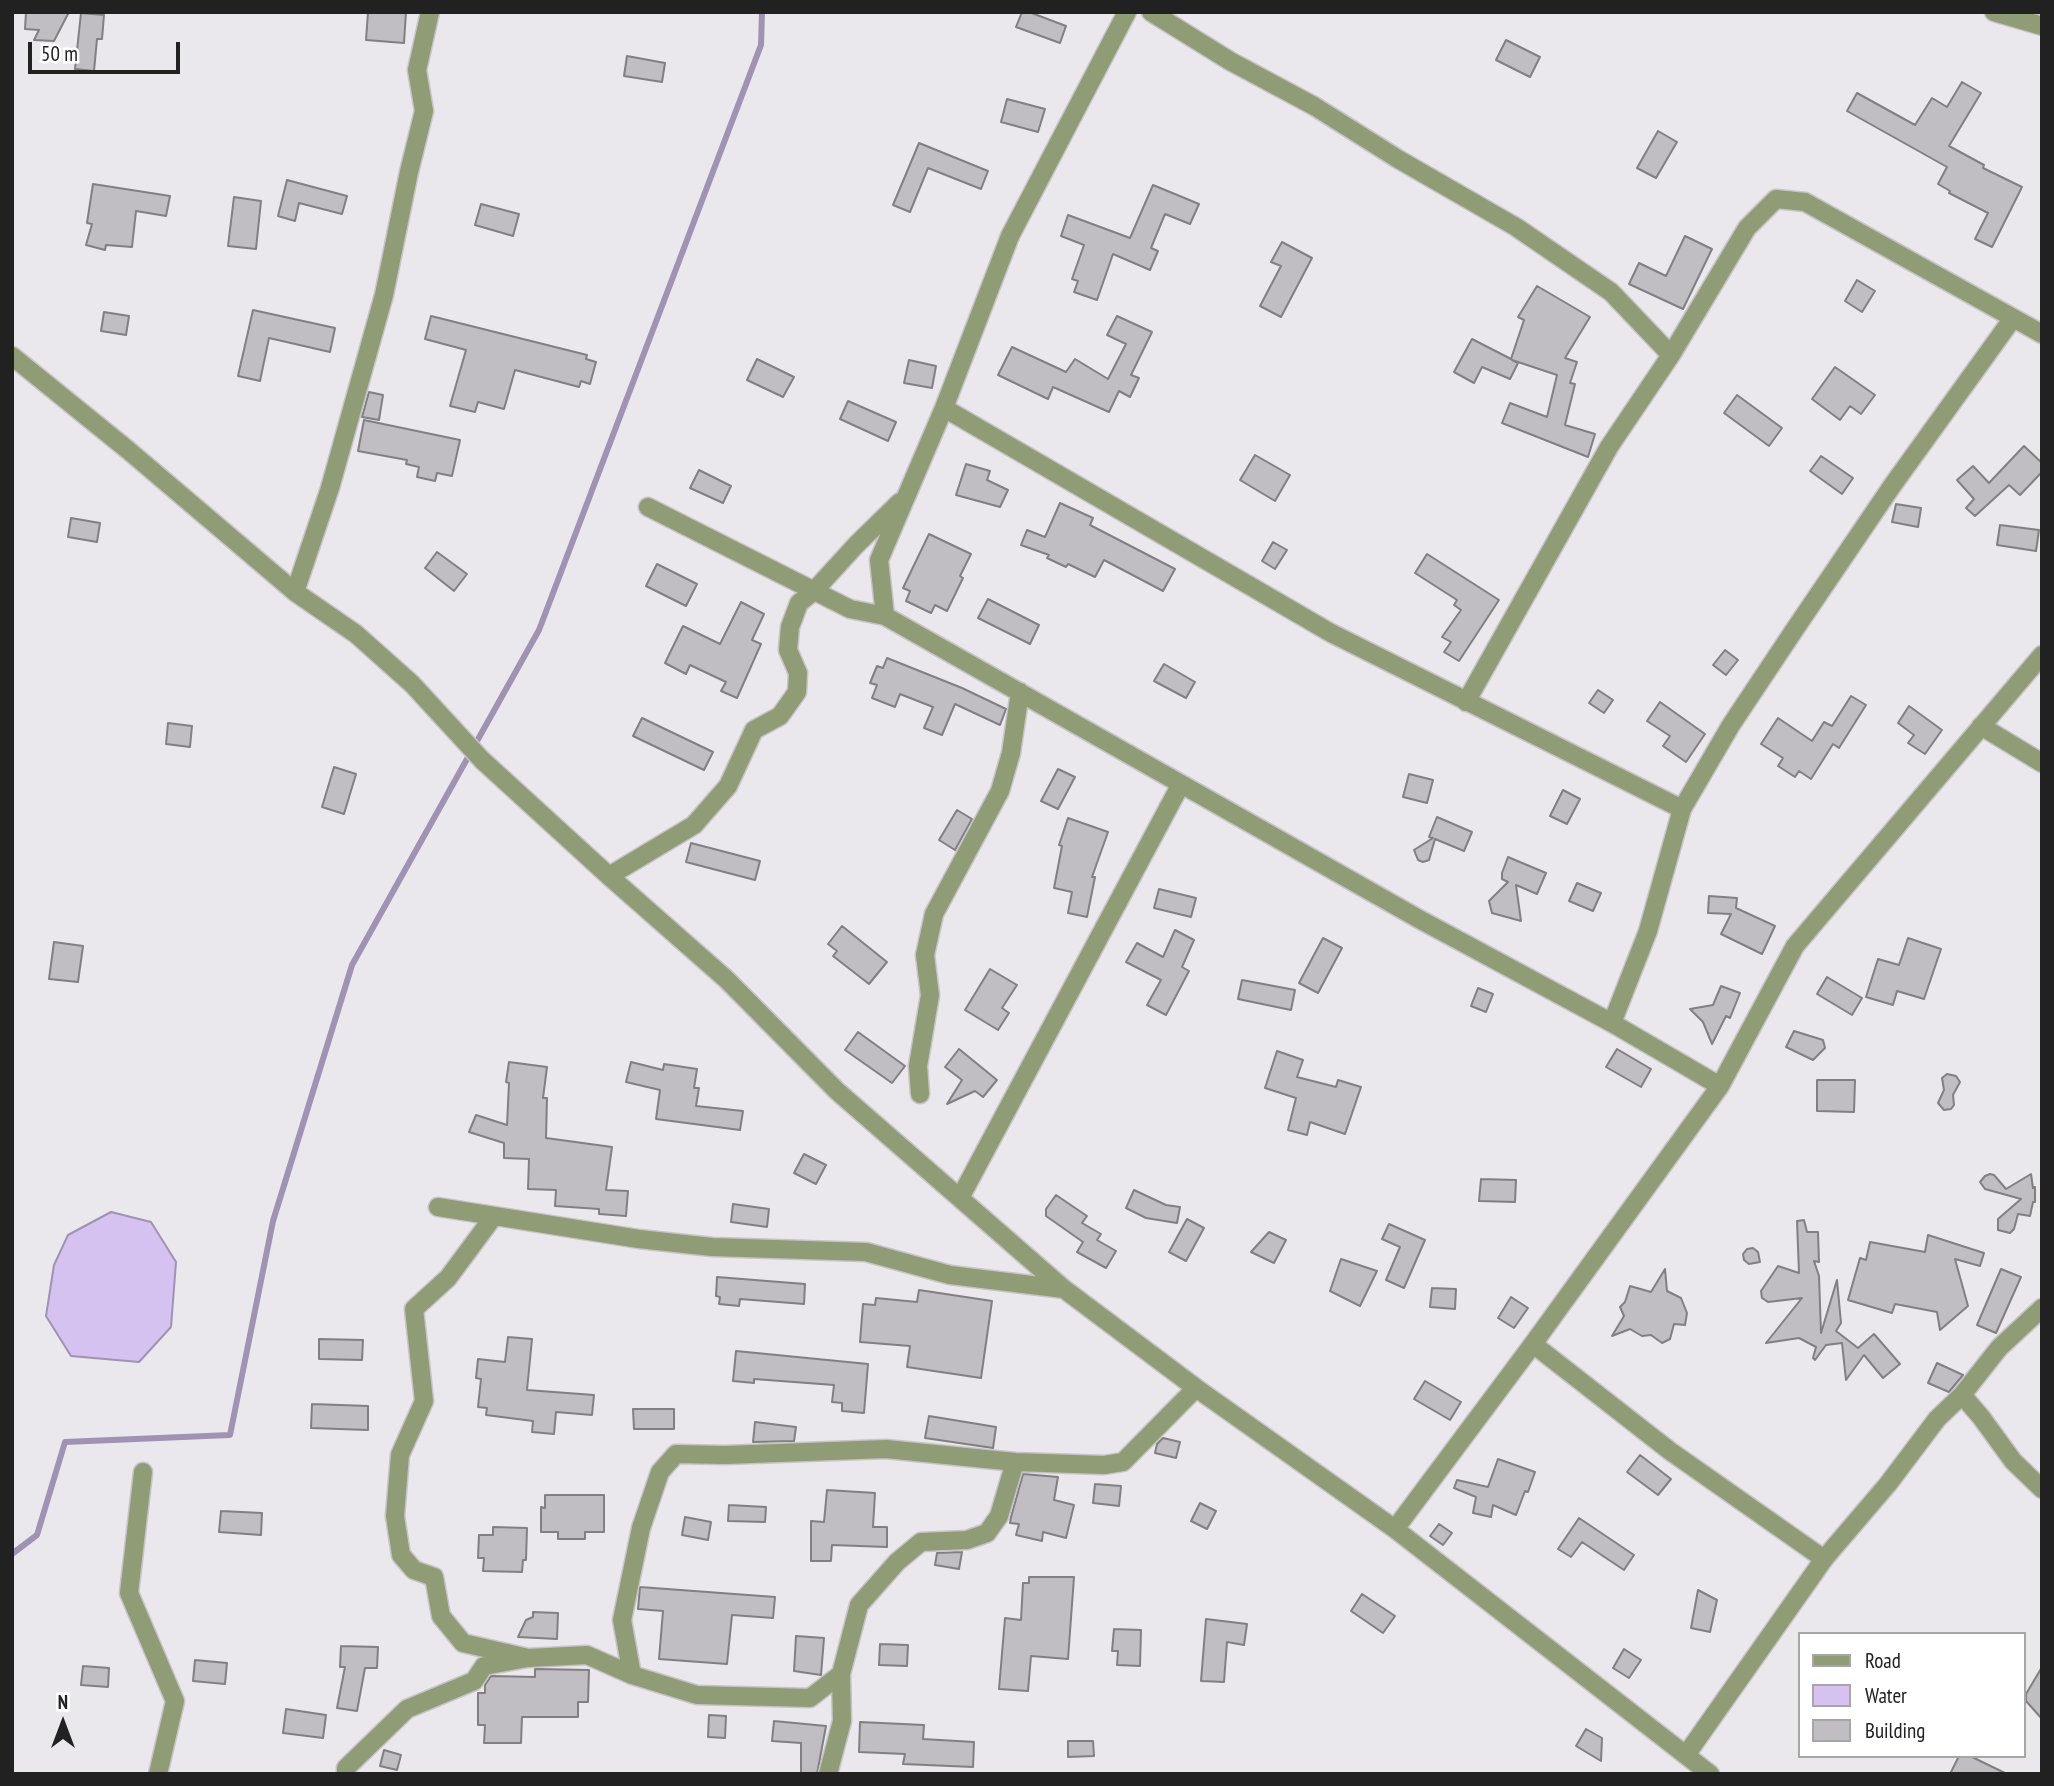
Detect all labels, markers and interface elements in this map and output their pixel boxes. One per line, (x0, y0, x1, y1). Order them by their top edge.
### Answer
scale bar (32, 28, 184, 72)
text: 50 m (41, 40, 78, 67)
legend (1798, 1632, 2026, 1758)
text: Road (1865, 1647, 1901, 1674)
text: Water (1865, 1682, 1907, 1709)
north arrow (28, 1688, 98, 1758)
text: N (58, 1690, 68, 1714)
text: Building (1865, 1717, 1925, 1744)

